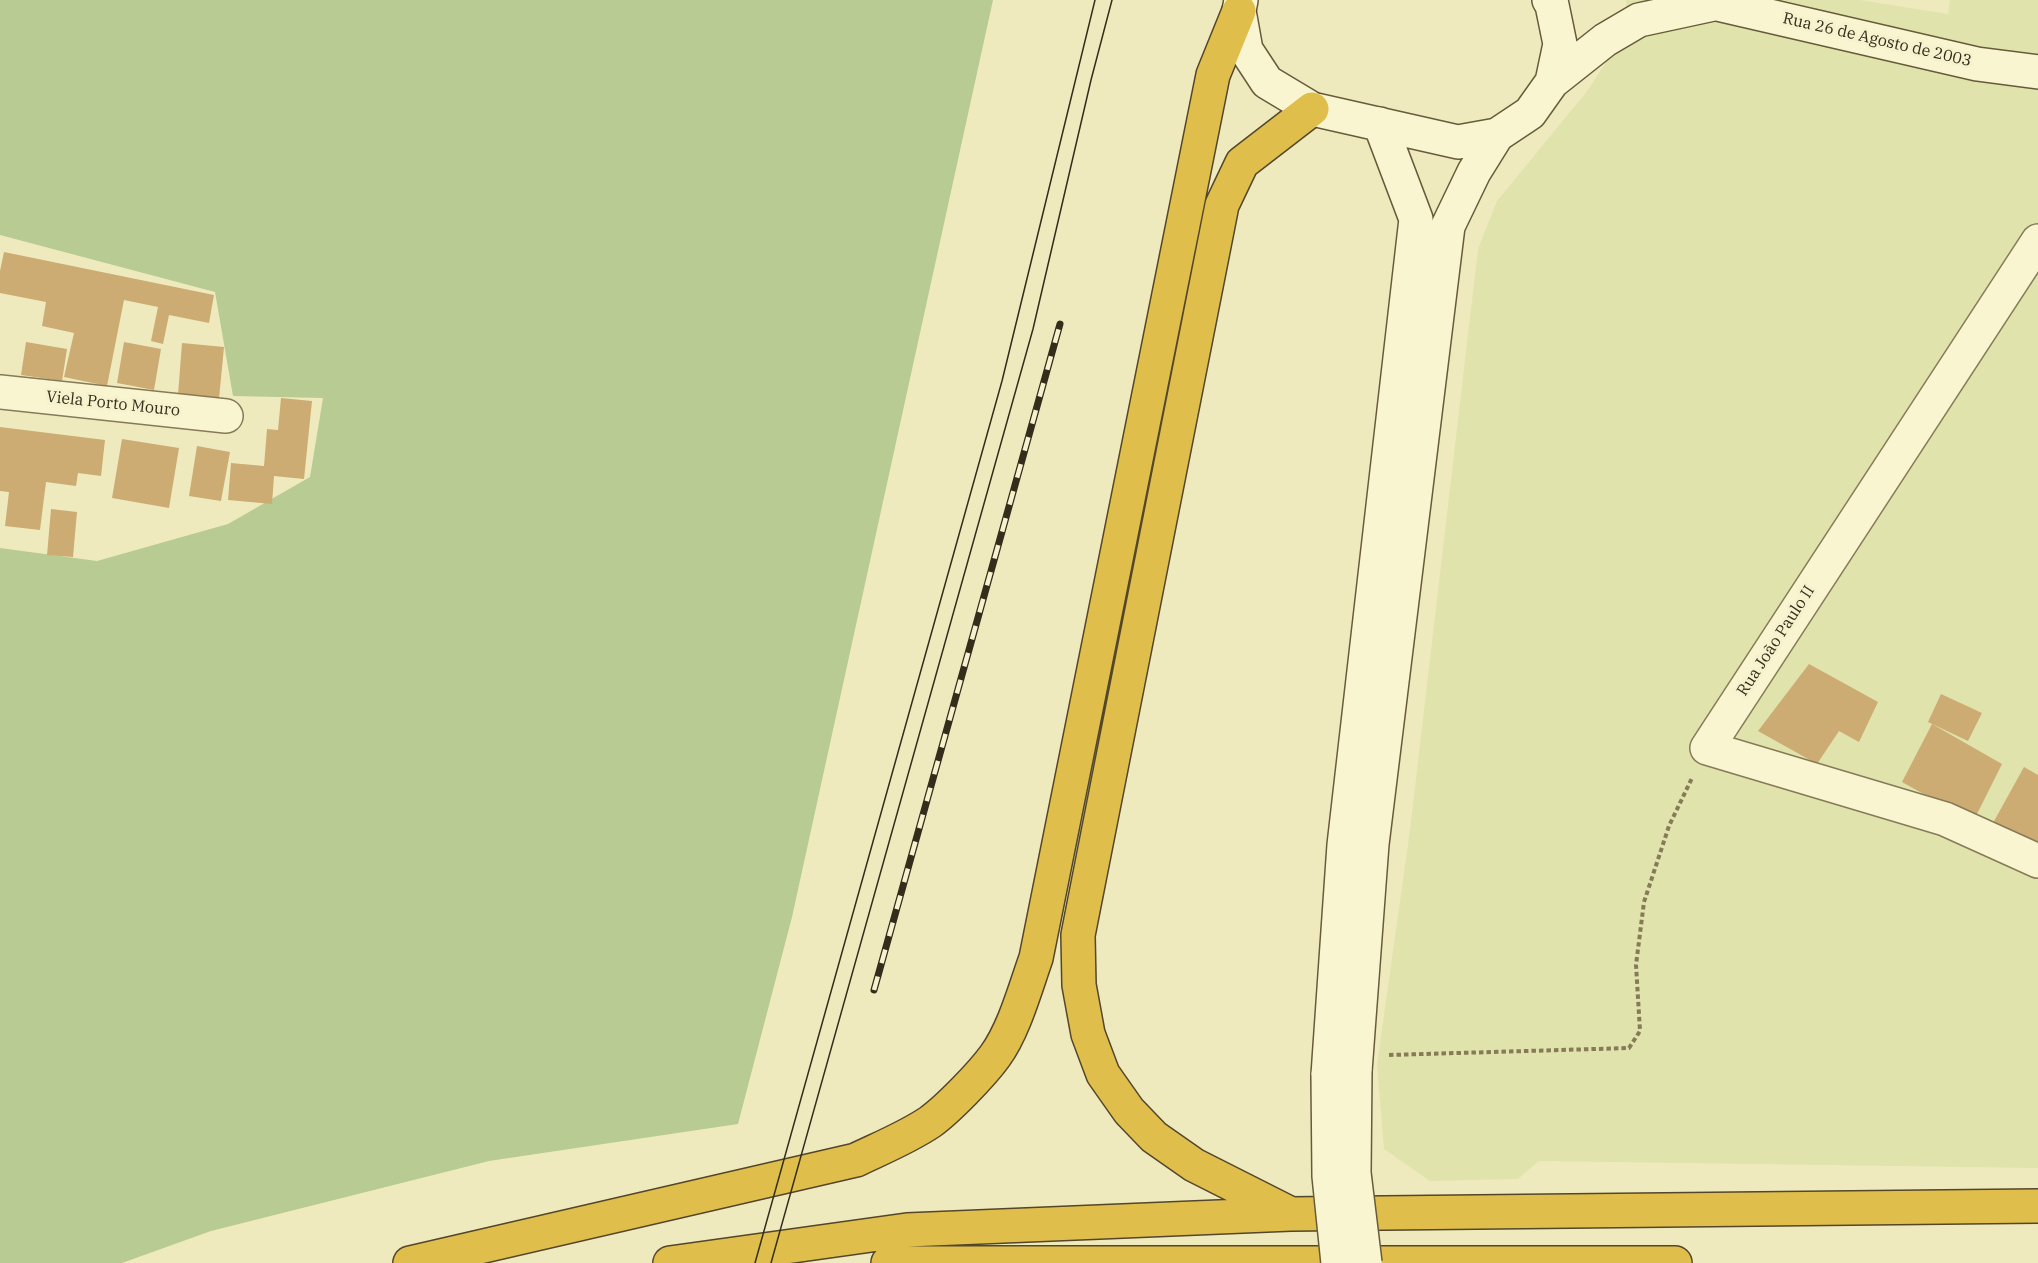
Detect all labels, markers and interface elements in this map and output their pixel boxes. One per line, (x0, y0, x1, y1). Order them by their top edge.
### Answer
street label: Rua 26 de Agosto de 2003 (1781, 9, 1973, 71)
street label: Viela Porto Mouro (45, 387, 181, 421)
street label: Rua João Paulo II (1733, 582, 1819, 700)

